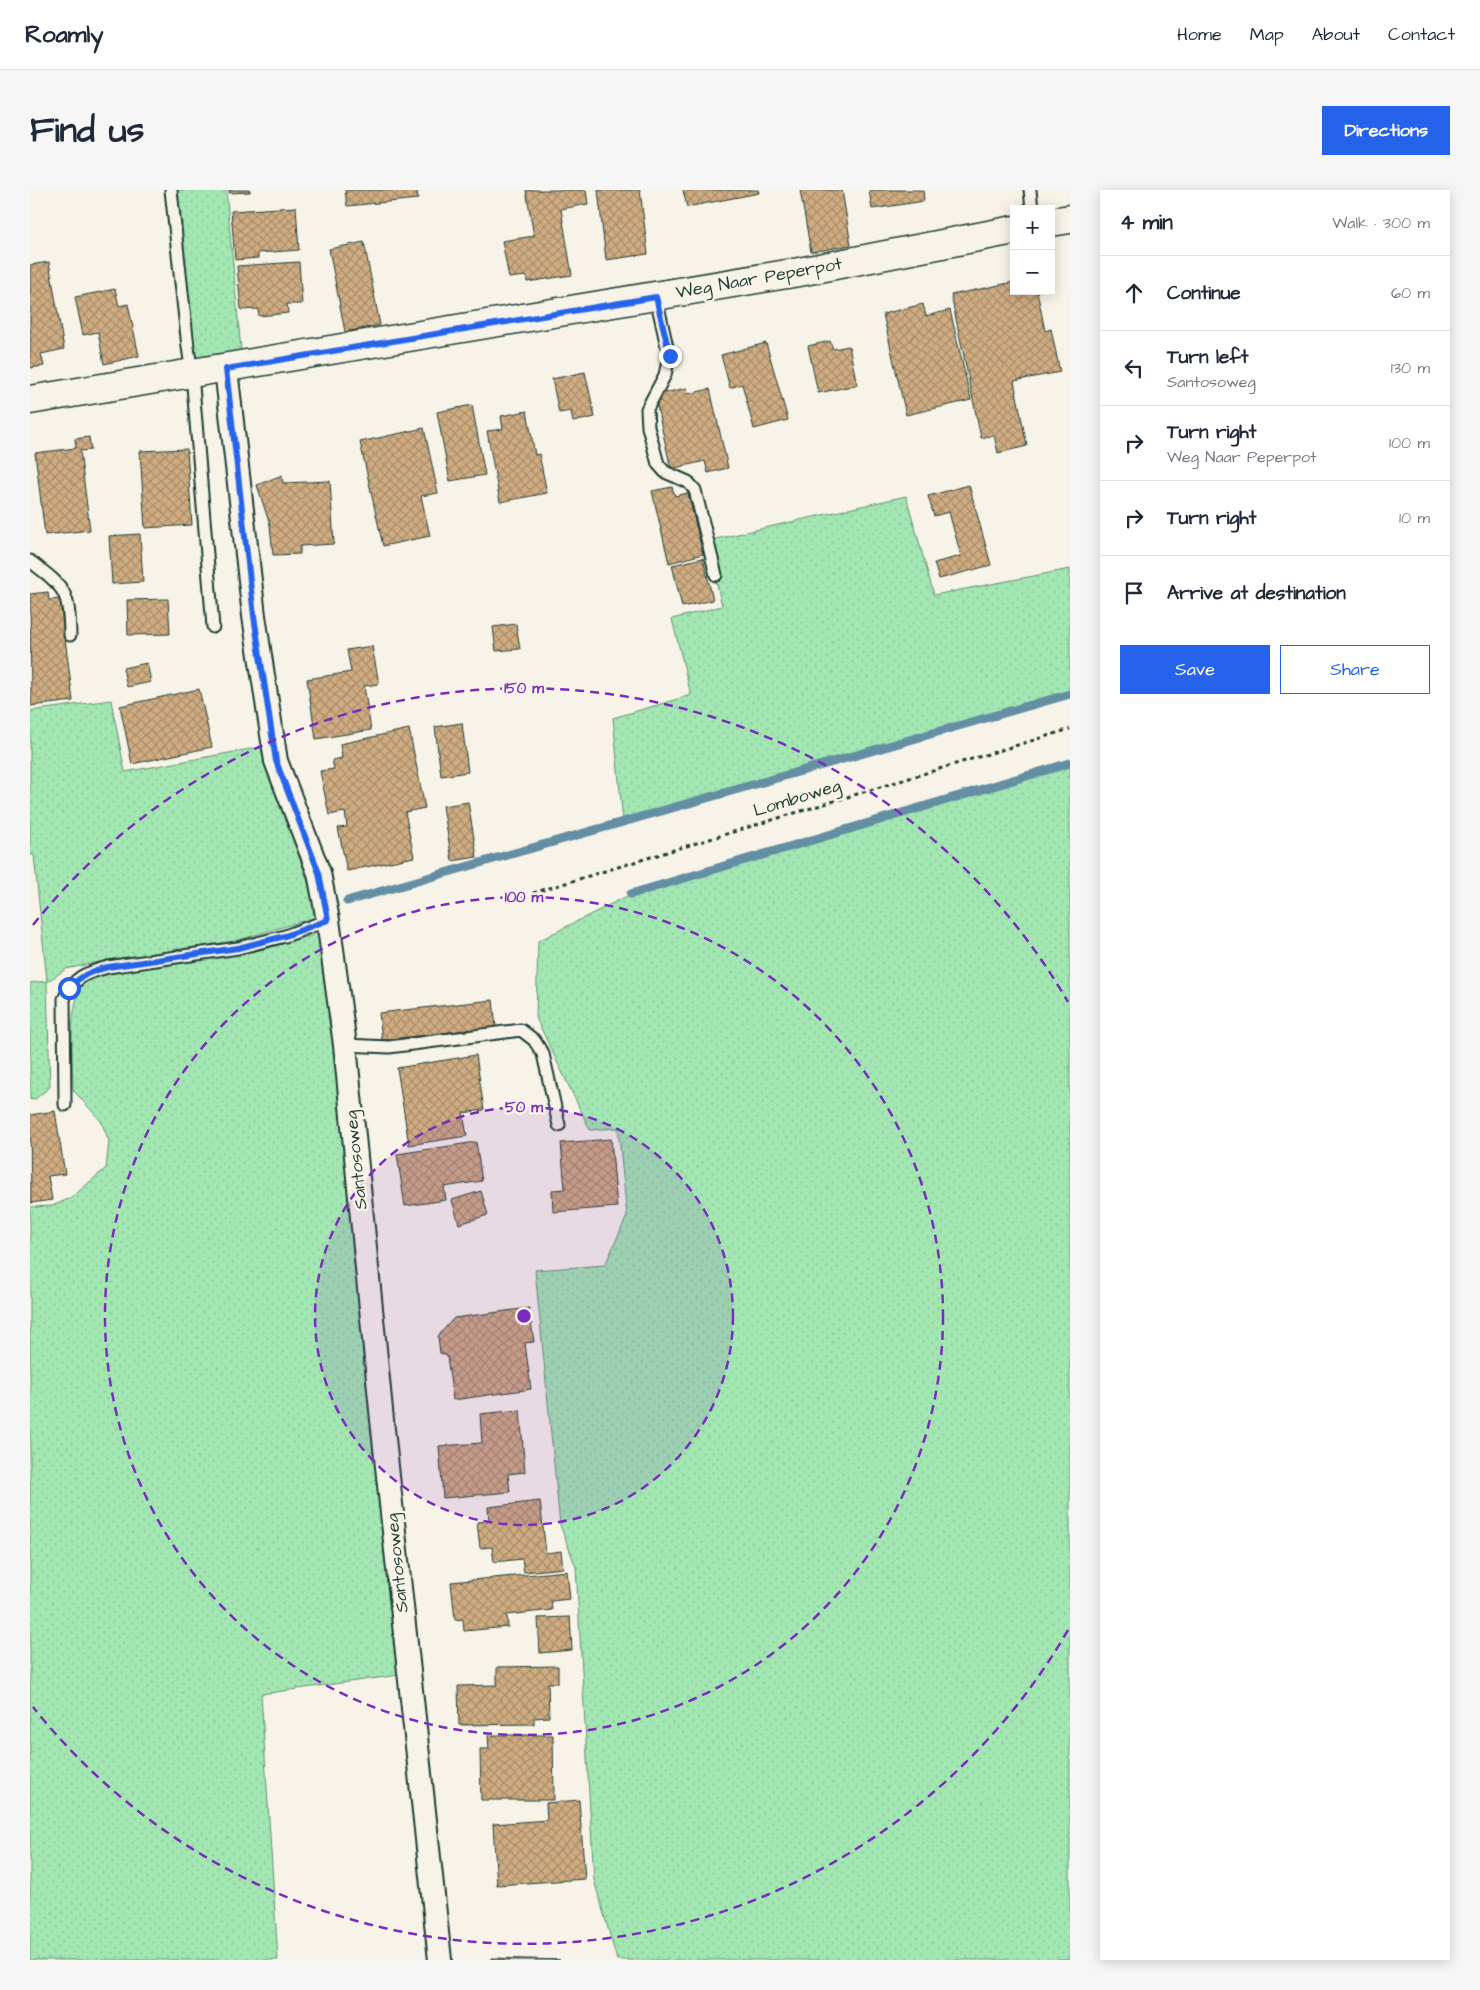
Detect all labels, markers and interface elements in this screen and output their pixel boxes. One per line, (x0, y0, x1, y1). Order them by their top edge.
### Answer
text: Roamly (25, 18, 103, 52)
text: Home (1177, 22, 1222, 47)
text: Map (1250, 22, 1284, 47)
text: About (1312, 22, 1360, 47)
text: Contact (1388, 22, 1455, 47)
text: Find us (30, 106, 144, 155)
button: Directions (1322, 106, 1450, 155)
map controls (1010, 205, 1055, 295)
button: + (1010, 205, 1055, 250)
text: 4 min (1120, 208, 1173, 237)
text: Walk · 300 m (1332, 212, 1430, 234)
button: − (1010, 250, 1055, 295)
street label: Weg Naar Peperpot (674, 251, 845, 306)
icon: ahead (1120, 279, 1148, 307)
text: Continue (1167, 280, 1241, 307)
text: 60 m (1391, 282, 1430, 304)
text: Turn left (1167, 344, 1248, 371)
route end (659, 345, 682, 368)
icon: left (1120, 354, 1148, 382)
text: 130 m (1391, 357, 1430, 379)
text: Santosoweg (1167, 371, 1256, 393)
text: Turn right (1167, 419, 1256, 446)
icon: right (1120, 429, 1148, 457)
text: 100 m (1389, 432, 1430, 454)
text: Weg Naar Peperpot (1167, 446, 1317, 468)
icon: right (1120, 504, 1148, 532)
text: Turn right (1167, 505, 1256, 532)
text: 10 m (1399, 507, 1430, 529)
icon: arrive (1120, 579, 1148, 607)
text: Arrive at destination (1167, 580, 1346, 607)
button: Save (1120, 645, 1270, 694)
button: Share (1280, 645, 1430, 694)
text: 150 m (504, 678, 544, 699)
street label: Lomboweg (750, 773, 844, 824)
text: 100 m (505, 887, 544, 908)
route start (58, 977, 81, 1000)
text: 50 m (505, 1097, 543, 1118)
street label: Santosoweg (338, 1109, 375, 1211)
centre of rings (515, 1307, 533, 1325)
street label: Santosoweg (379, 1512, 416, 1614)

